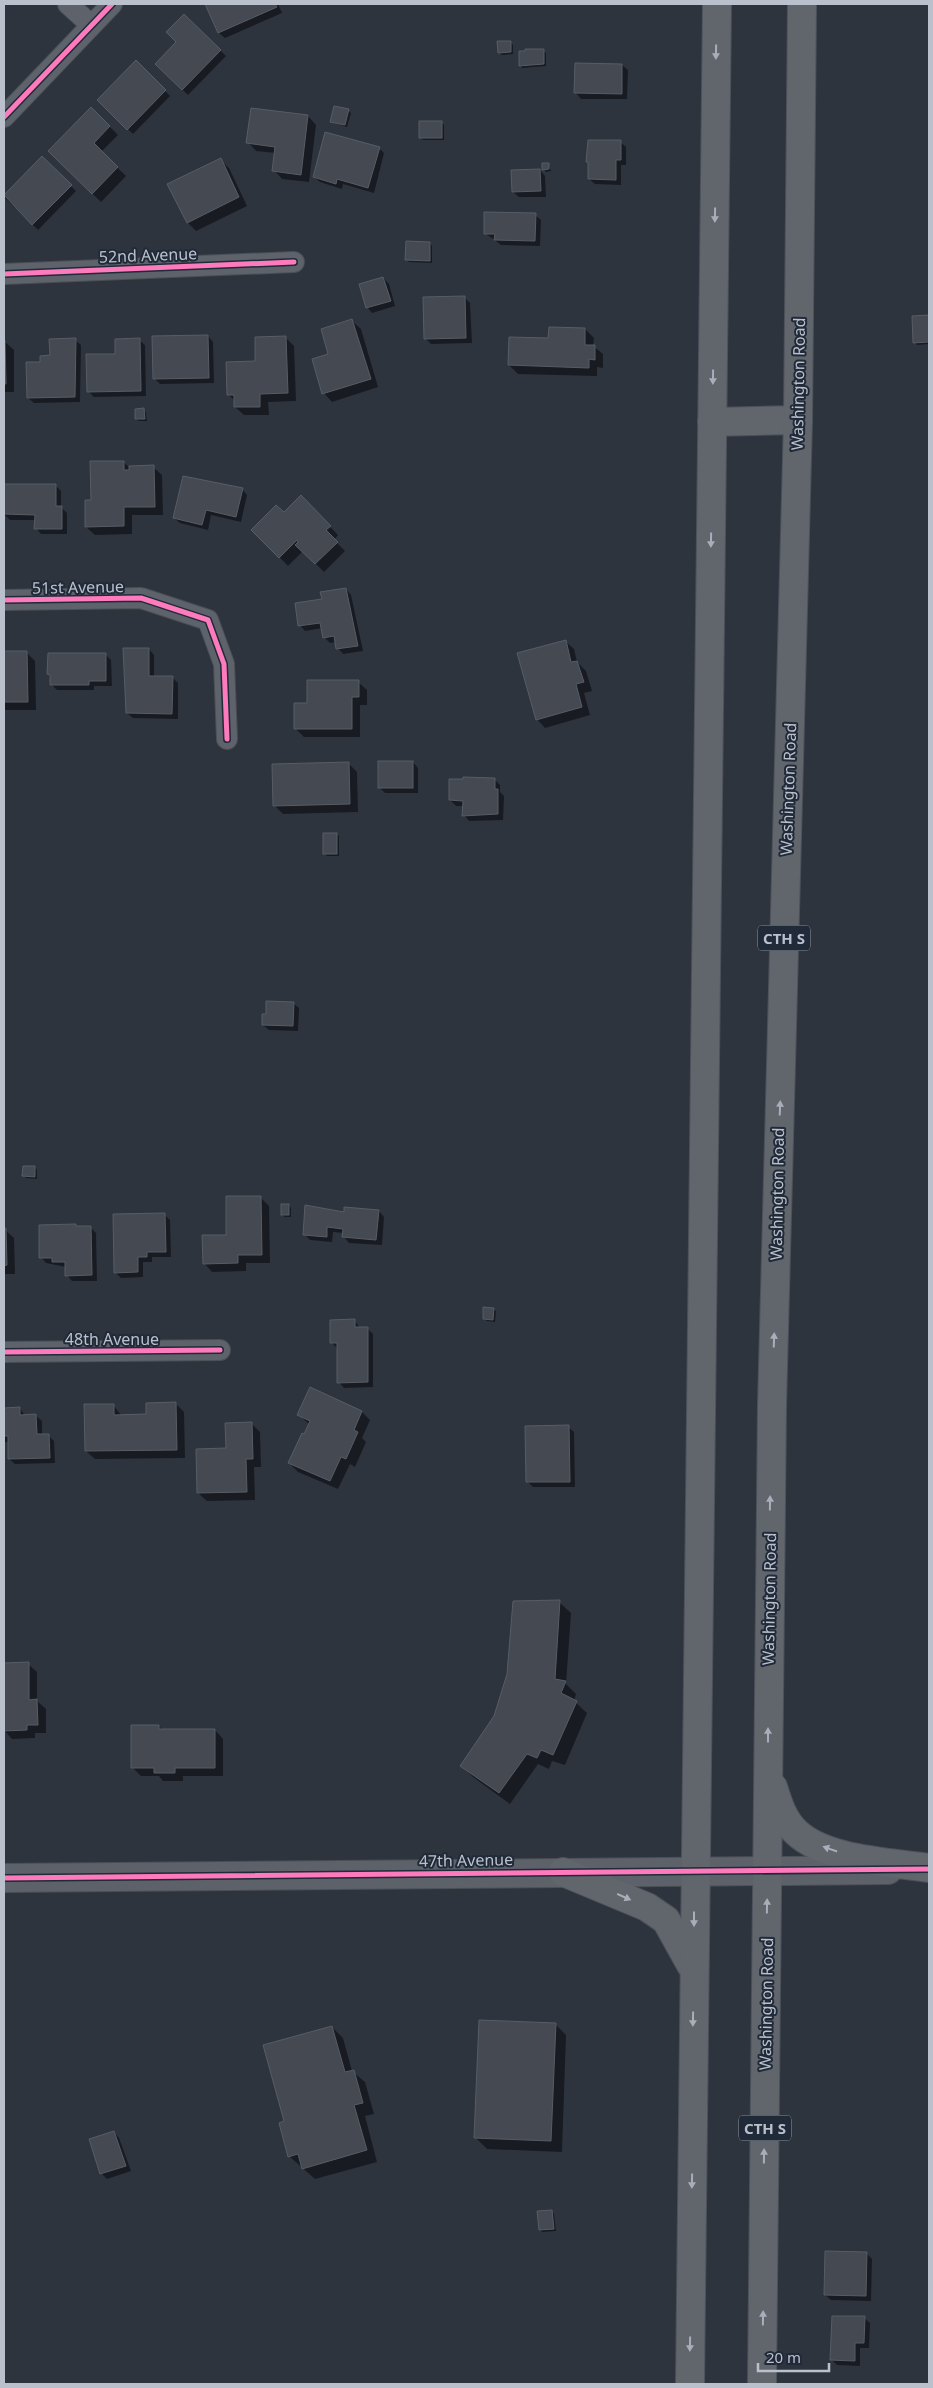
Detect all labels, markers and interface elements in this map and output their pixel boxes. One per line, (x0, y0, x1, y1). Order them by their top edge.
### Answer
one-way arrow (712, 45, 720, 61)
one-way arrow (711, 207, 719, 223)
street label: 52nd Avenue (98, 242, 198, 268)
street label: Washington Road (786, 317, 810, 451)
one-way arrow (709, 370, 717, 386)
one-way arrow (707, 532, 715, 548)
street label: 51st Avenue (32, 575, 124, 599)
street label: Washington Road (775, 722, 801, 856)
road number: CTH S (758, 926, 810, 950)
one-way arrow (776, 1100, 784, 1116)
street label: Washington Road (765, 1127, 789, 1261)
street label: 48th Avenue (65, 1328, 159, 1350)
one-way arrow (770, 1332, 778, 1348)
one-way arrow (767, 1495, 775, 1511)
street label: Washington Road (757, 1532, 781, 1666)
one-way arrow (764, 1727, 772, 1743)
one-way arrow (822, 1845, 837, 1853)
street label: 47th Avenue (419, 1848, 513, 1872)
one-way arrow (617, 1893, 631, 1901)
one-way arrow (763, 1897, 771, 1913)
one-way arrow (690, 1911, 698, 1927)
street label: Washington Road (754, 1937, 778, 2071)
one-way arrow (689, 2011, 697, 2027)
road number: CTH S (739, 2116, 791, 2140)
one-way arrow (761, 2147, 769, 2163)
one-way arrow (688, 2174, 696, 2190)
one-way arrow (759, 2310, 767, 2326)
one-way arrow (686, 2336, 694, 2352)
scale bar (758, 2340, 829, 2372)
text: 20 m (766, 2347, 801, 2367)

